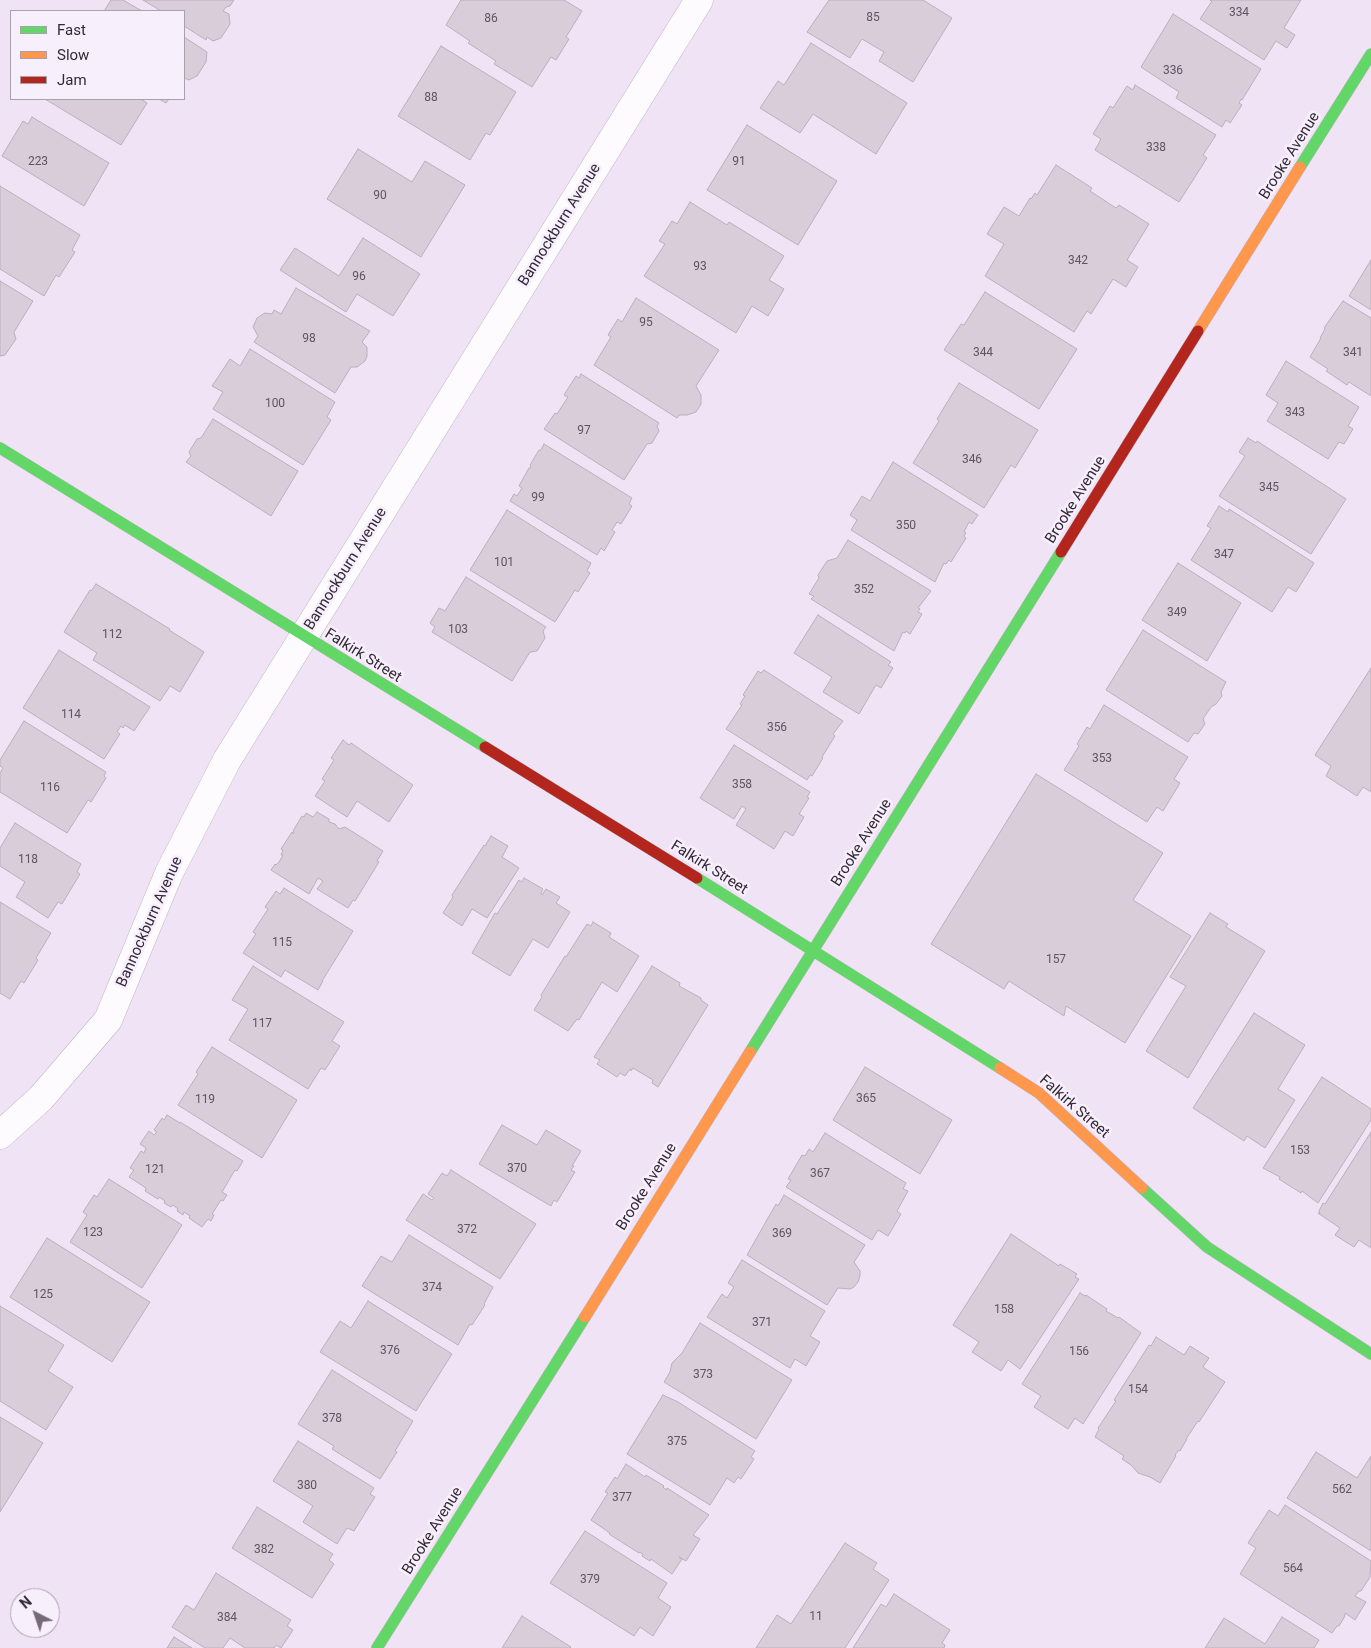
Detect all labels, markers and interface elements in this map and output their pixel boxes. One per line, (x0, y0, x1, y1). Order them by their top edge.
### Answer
house number: 334 (1229, 6, 1249, 20)
legend (10, 10, 185, 100)
house number: 85 (866, 11, 880, 25)
house number: 86 (484, 12, 498, 26)
text: Fast (57, 21, 86, 39)
text: Slow (57, 46, 89, 64)
house number: 336 (1163, 64, 1183, 78)
text: Jam (57, 71, 87, 89)
house number: 88 (424, 91, 438, 105)
street label: Brooke Avenue (1256, 109, 1324, 203)
house number: 338 (1146, 141, 1166, 155)
house number: 223 (28, 155, 48, 169)
house number: 91 (732, 155, 746, 169)
street label: Bannockburn Avenue (515, 160, 605, 290)
house number: 90 (373, 189, 387, 203)
house number: 342 (1068, 254, 1088, 268)
house number: 93 (693, 260, 707, 274)
house number: 96 (352, 270, 366, 284)
house number: 95 (639, 316, 653, 330)
house number: 98 (302, 332, 316, 346)
house number: 344 (973, 346, 993, 360)
house number: 341 (1343, 346, 1363, 360)
house number: 100 (265, 397, 285, 411)
house number: 343 (1285, 406, 1305, 420)
house number: 97 (577, 424, 591, 438)
house number: 346 (962, 453, 982, 467)
street label: Brooke Avenue (1042, 453, 1110, 547)
house number: 345 (1259, 481, 1279, 495)
house number: 99 (531, 491, 545, 505)
street label: Bannockburn Avenue (301, 504, 391, 634)
house number: 350 (896, 519, 916, 533)
house number: 347 (1214, 548, 1234, 562)
house number: 101 (494, 556, 514, 570)
house number: 352 (854, 583, 874, 597)
house number: 349 (1167, 606, 1187, 620)
house number: 103 (448, 623, 468, 637)
street label: Falkirk Street (321, 625, 405, 687)
house number: 112 (102, 628, 122, 642)
house number: 114 (61, 708, 81, 722)
house number: 356 (767, 721, 787, 735)
house number: 353 (1092, 752, 1112, 766)
house number: 358 (732, 778, 752, 792)
house number: 116 (40, 781, 60, 795)
street label: Brooke Avenue (828, 796, 896, 890)
street label: Falkirk Street (667, 837, 751, 899)
house number: 118 (18, 853, 38, 867)
street label: Bannockburn Avenue (113, 854, 187, 990)
house number: 115 (272, 936, 292, 950)
house number: 157 (1046, 953, 1066, 967)
house number: 117 (252, 1017, 272, 1031)
street label: Falkirk Street (1035, 1072, 1113, 1142)
house number: 365 (856, 1092, 876, 1106)
house number: 119 (195, 1093, 215, 1107)
street label: Brooke Avenue (613, 1140, 681, 1234)
house number: 153 (1290, 1144, 1310, 1158)
house number: 370 (507, 1162, 527, 1176)
house number: 121 (145, 1163, 165, 1177)
house number: 367 (810, 1167, 830, 1181)
house number: 372 (457, 1223, 477, 1237)
house number: 123 (83, 1226, 103, 1240)
house number: 369 (772, 1227, 792, 1241)
house number: 374 (422, 1281, 442, 1295)
house number: 125 (33, 1288, 53, 1302)
house number: 158 (994, 1303, 1014, 1317)
house number: 371 (752, 1316, 772, 1330)
house number: 376 (380, 1344, 400, 1358)
house number: 156 (1069, 1345, 1089, 1359)
house number: 373 (693, 1368, 713, 1382)
house number: 154 (1128, 1383, 1148, 1397)
house number: 378 (322, 1412, 342, 1426)
house number: 375 (667, 1435, 687, 1449)
house number: 380 (297, 1479, 317, 1493)
house number: 562 (1332, 1483, 1352, 1497)
street label: Brooke Avenue (399, 1484, 467, 1578)
house number: 377 (612, 1491, 632, 1505)
house number: 382 (254, 1543, 274, 1557)
house number: 564 (1283, 1562, 1303, 1576)
house number: 379 (580, 1573, 600, 1587)
north arrow (10, 1588, 60, 1638)
text: N (17, 1593, 35, 1612)
house number: 11 (809, 1610, 823, 1624)
house number: 384 (217, 1611, 237, 1625)

